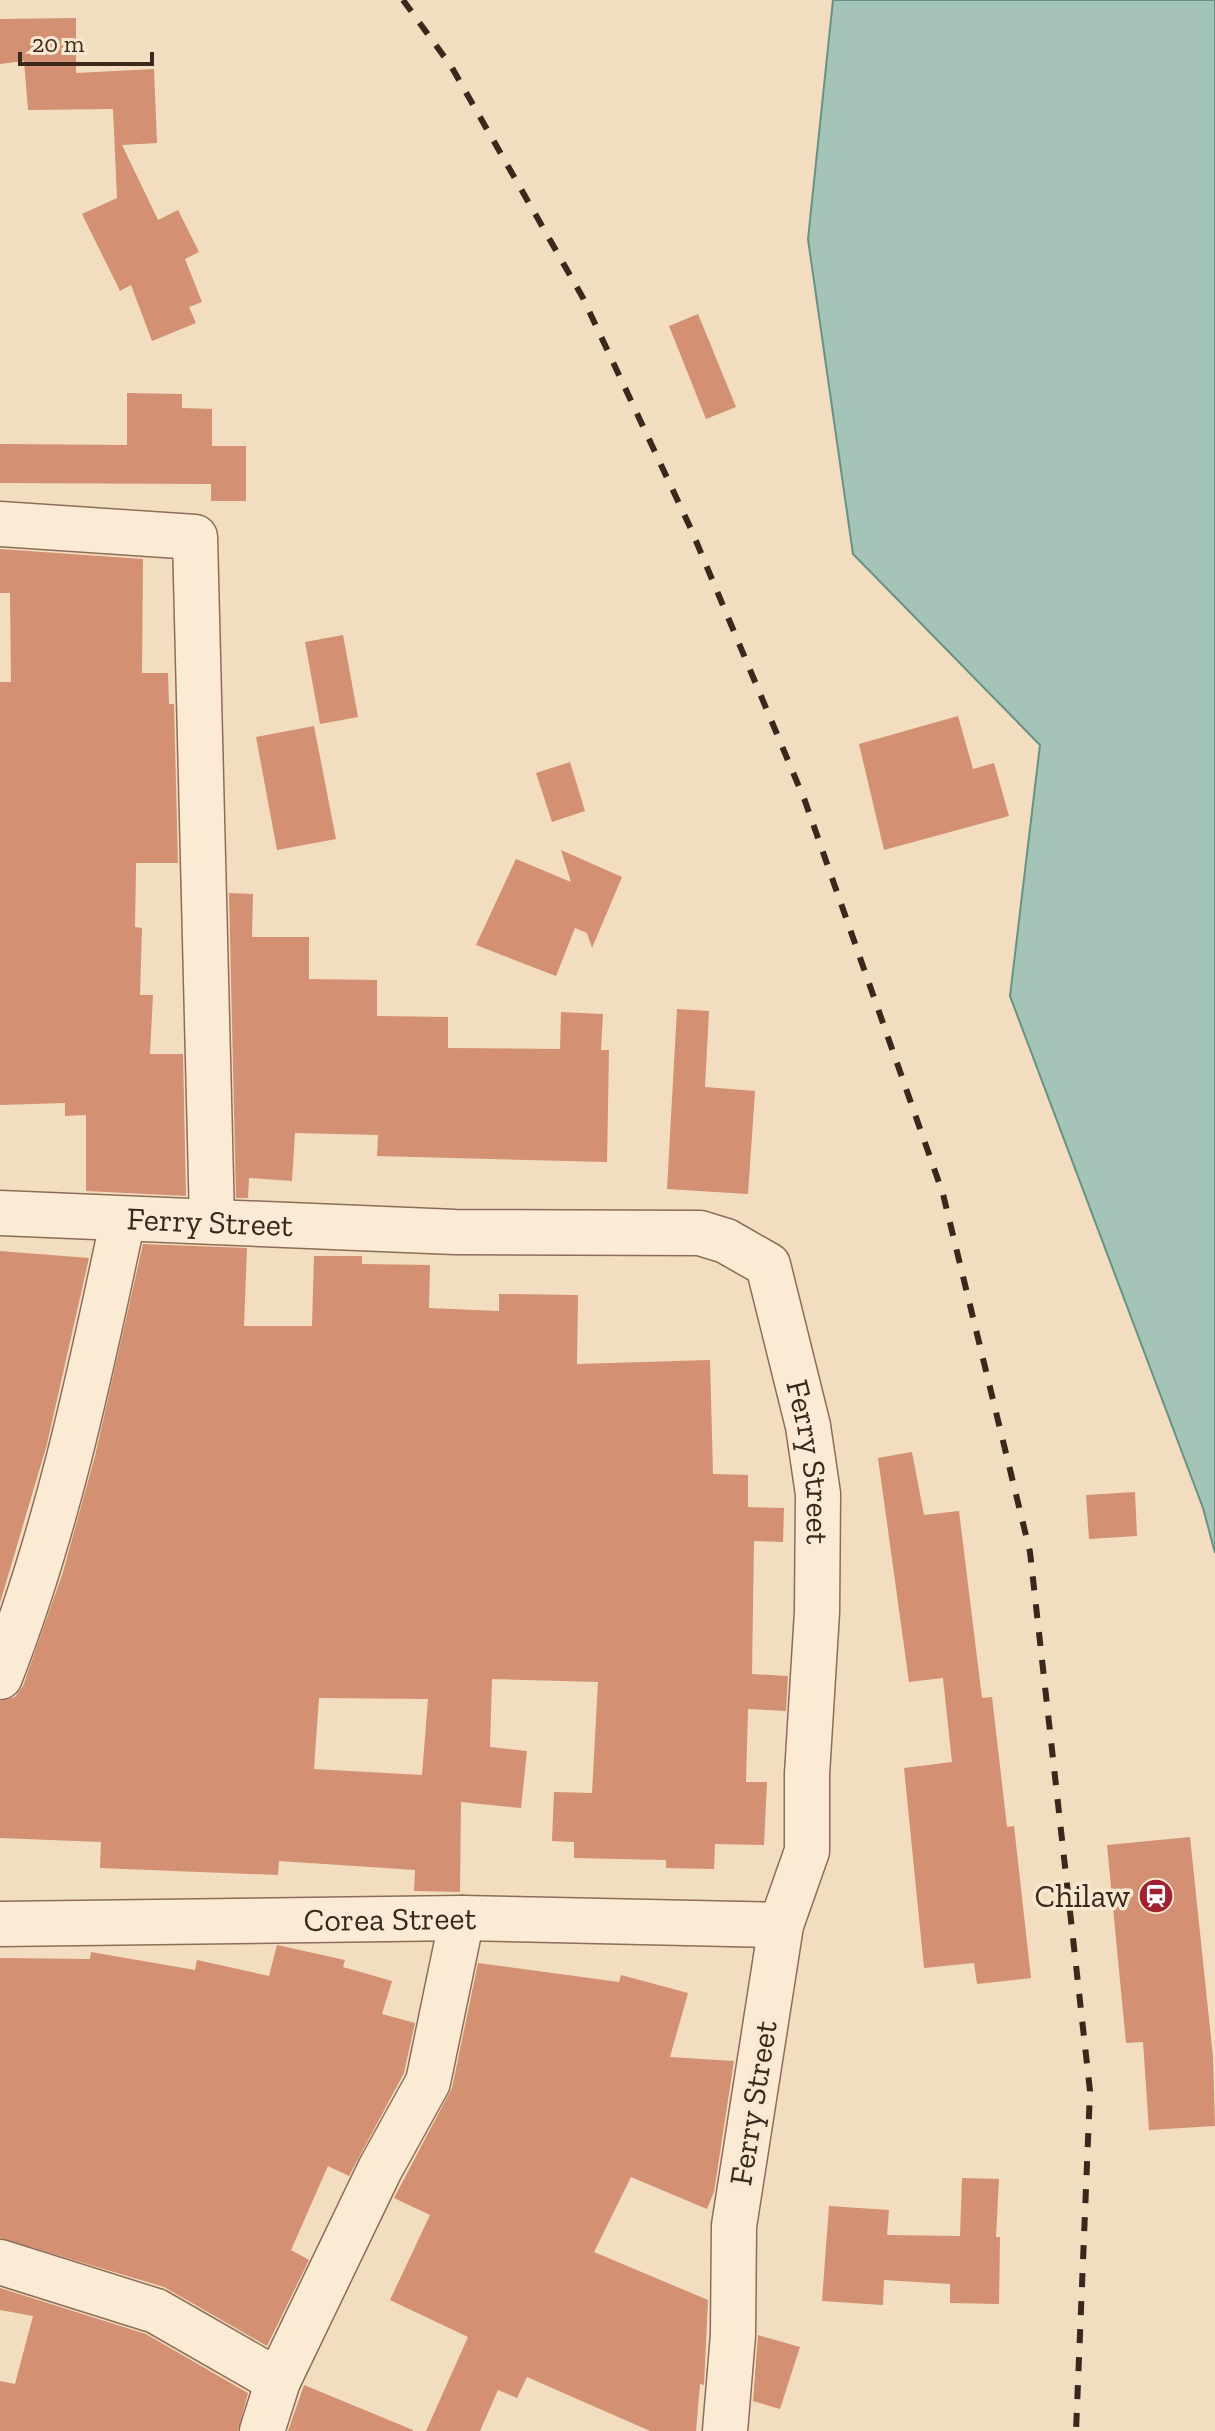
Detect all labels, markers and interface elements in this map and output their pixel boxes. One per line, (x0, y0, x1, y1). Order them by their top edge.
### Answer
scale bar (20, 16, 152, 66)
text: 20 m (32, 29, 85, 58)
street label: Ferry Street (126, 1199, 294, 1244)
street label: Ferry Street (778, 1376, 837, 1545)
place label: Chilaw (1035, 1877, 1130, 1915)
station icon: Chilaw (1137, 1877, 1175, 1915)
street label: Corea Street (303, 1899, 477, 1939)
street label: Ferry Street (721, 2018, 785, 2188)

